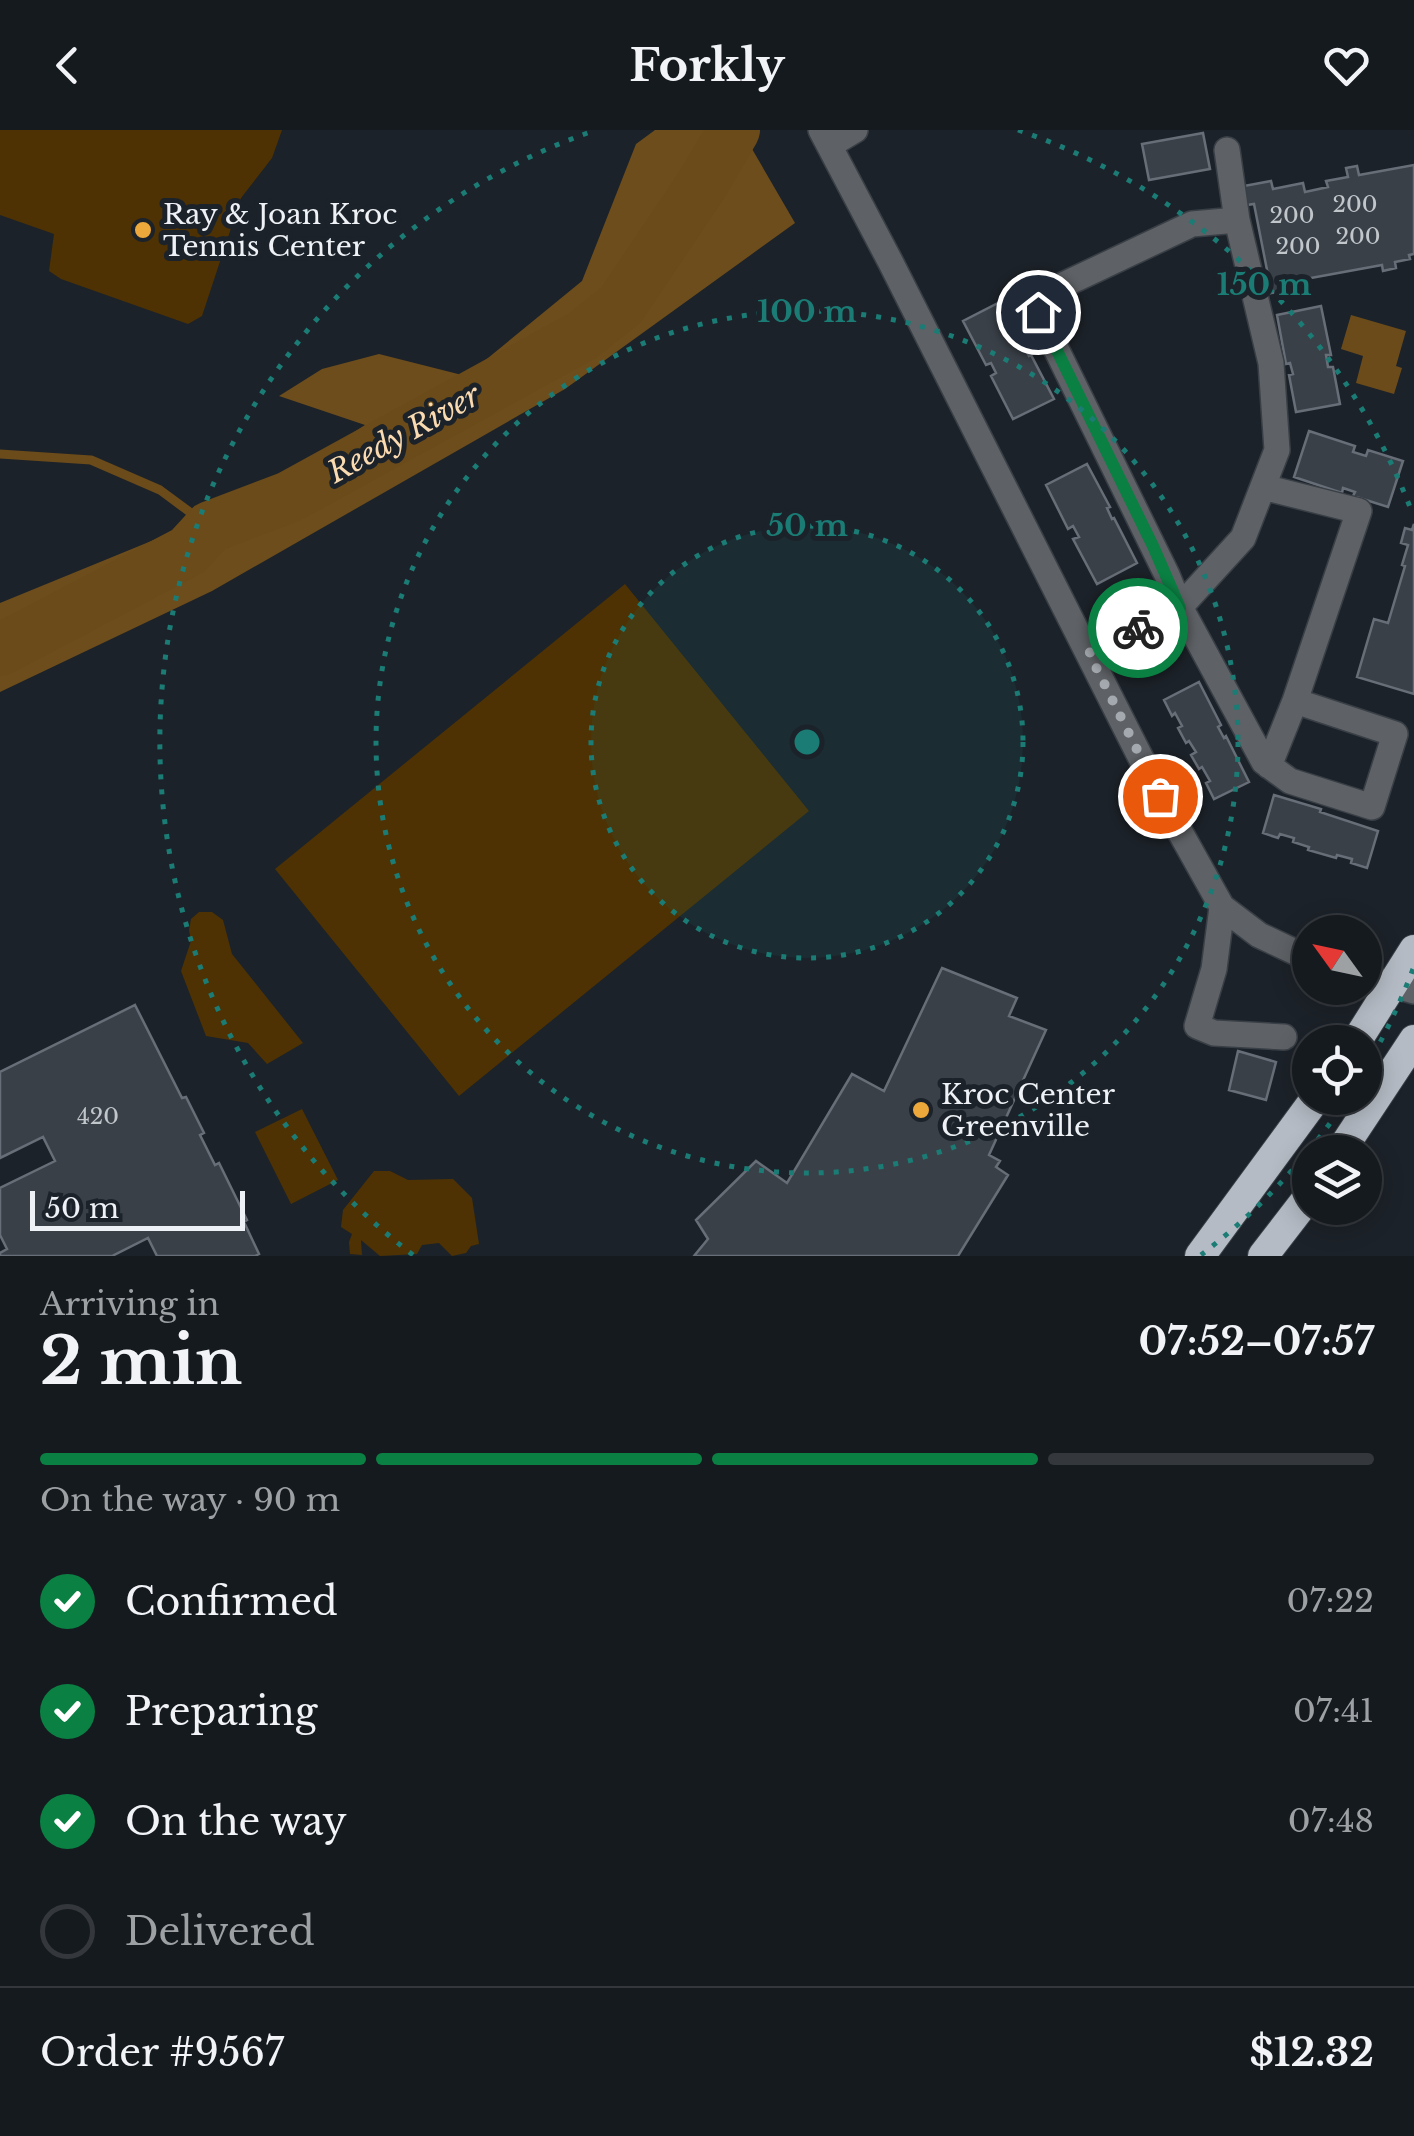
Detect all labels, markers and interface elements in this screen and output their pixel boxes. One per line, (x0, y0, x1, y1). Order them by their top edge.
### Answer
text: Forkly (629, 37, 785, 93)
icon: back (40, 38, 95, 93)
icon: heart (1319, 38, 1374, 93)
house number: 200 (1333, 191, 1377, 218)
place label: Ray & Joan Kroc Tennis Center (163, 197, 397, 264)
house number: 200 (1270, 202, 1314, 229)
marker: Ray & Joan Kroc Tennis Center (132, 219, 154, 241)
house number: 200 (1336, 223, 1380, 250)
house number: 200 (1276, 233, 1320, 260)
text: 150 m (1217, 266, 1311, 303)
pin (996, 270, 1081, 355)
icon: home (1011, 285, 1066, 340)
text: 100 m (757, 293, 857, 330)
water label: Reedy River (320, 376, 488, 491)
text: 50 m (766, 507, 848, 544)
courier (1088, 578, 1188, 678)
icon: bike (1111, 601, 1166, 656)
centre of rings (789, 724, 825, 760)
pin (1118, 754, 1203, 839)
icon: bag (1133, 769, 1188, 824)
north arrow (1292, 915, 1382, 1005)
map controls (1292, 915, 1382, 1225)
button: locate (1292, 1025, 1382, 1115)
place label: Kroc Center Greenville (941, 1077, 1116, 1144)
marker: Kroc Center Greenville (910, 1099, 932, 1121)
house number: 420 (77, 1103, 119, 1130)
button: layers (1292, 1135, 1382, 1225)
scale bar (30, 1186, 245, 1230)
text: 50 m (45, 1191, 119, 1226)
text: Arriving in (40, 1284, 219, 1324)
text: 07:52–07:57 (1139, 1318, 1374, 1365)
text: 2 min (40, 1321, 242, 1402)
text: On the way · 90 m (40, 1480, 340, 1520)
icon: check (40, 1574, 95, 1629)
text: Confirmed (125, 1578, 338, 1625)
text: 07:22 (1287, 1581, 1374, 1621)
icon: check (40, 1684, 95, 1739)
text: Preparing (125, 1688, 317, 1735)
text: 07:41 (1293, 1691, 1374, 1731)
icon: check (40, 1794, 95, 1849)
text: On the way (125, 1798, 347, 1845)
text: 07:48 (1288, 1801, 1374, 1841)
text: Delivered (125, 1908, 315, 1955)
text: Order #9567 (40, 2029, 284, 2076)
text: $12.32 (1249, 2029, 1374, 2076)

